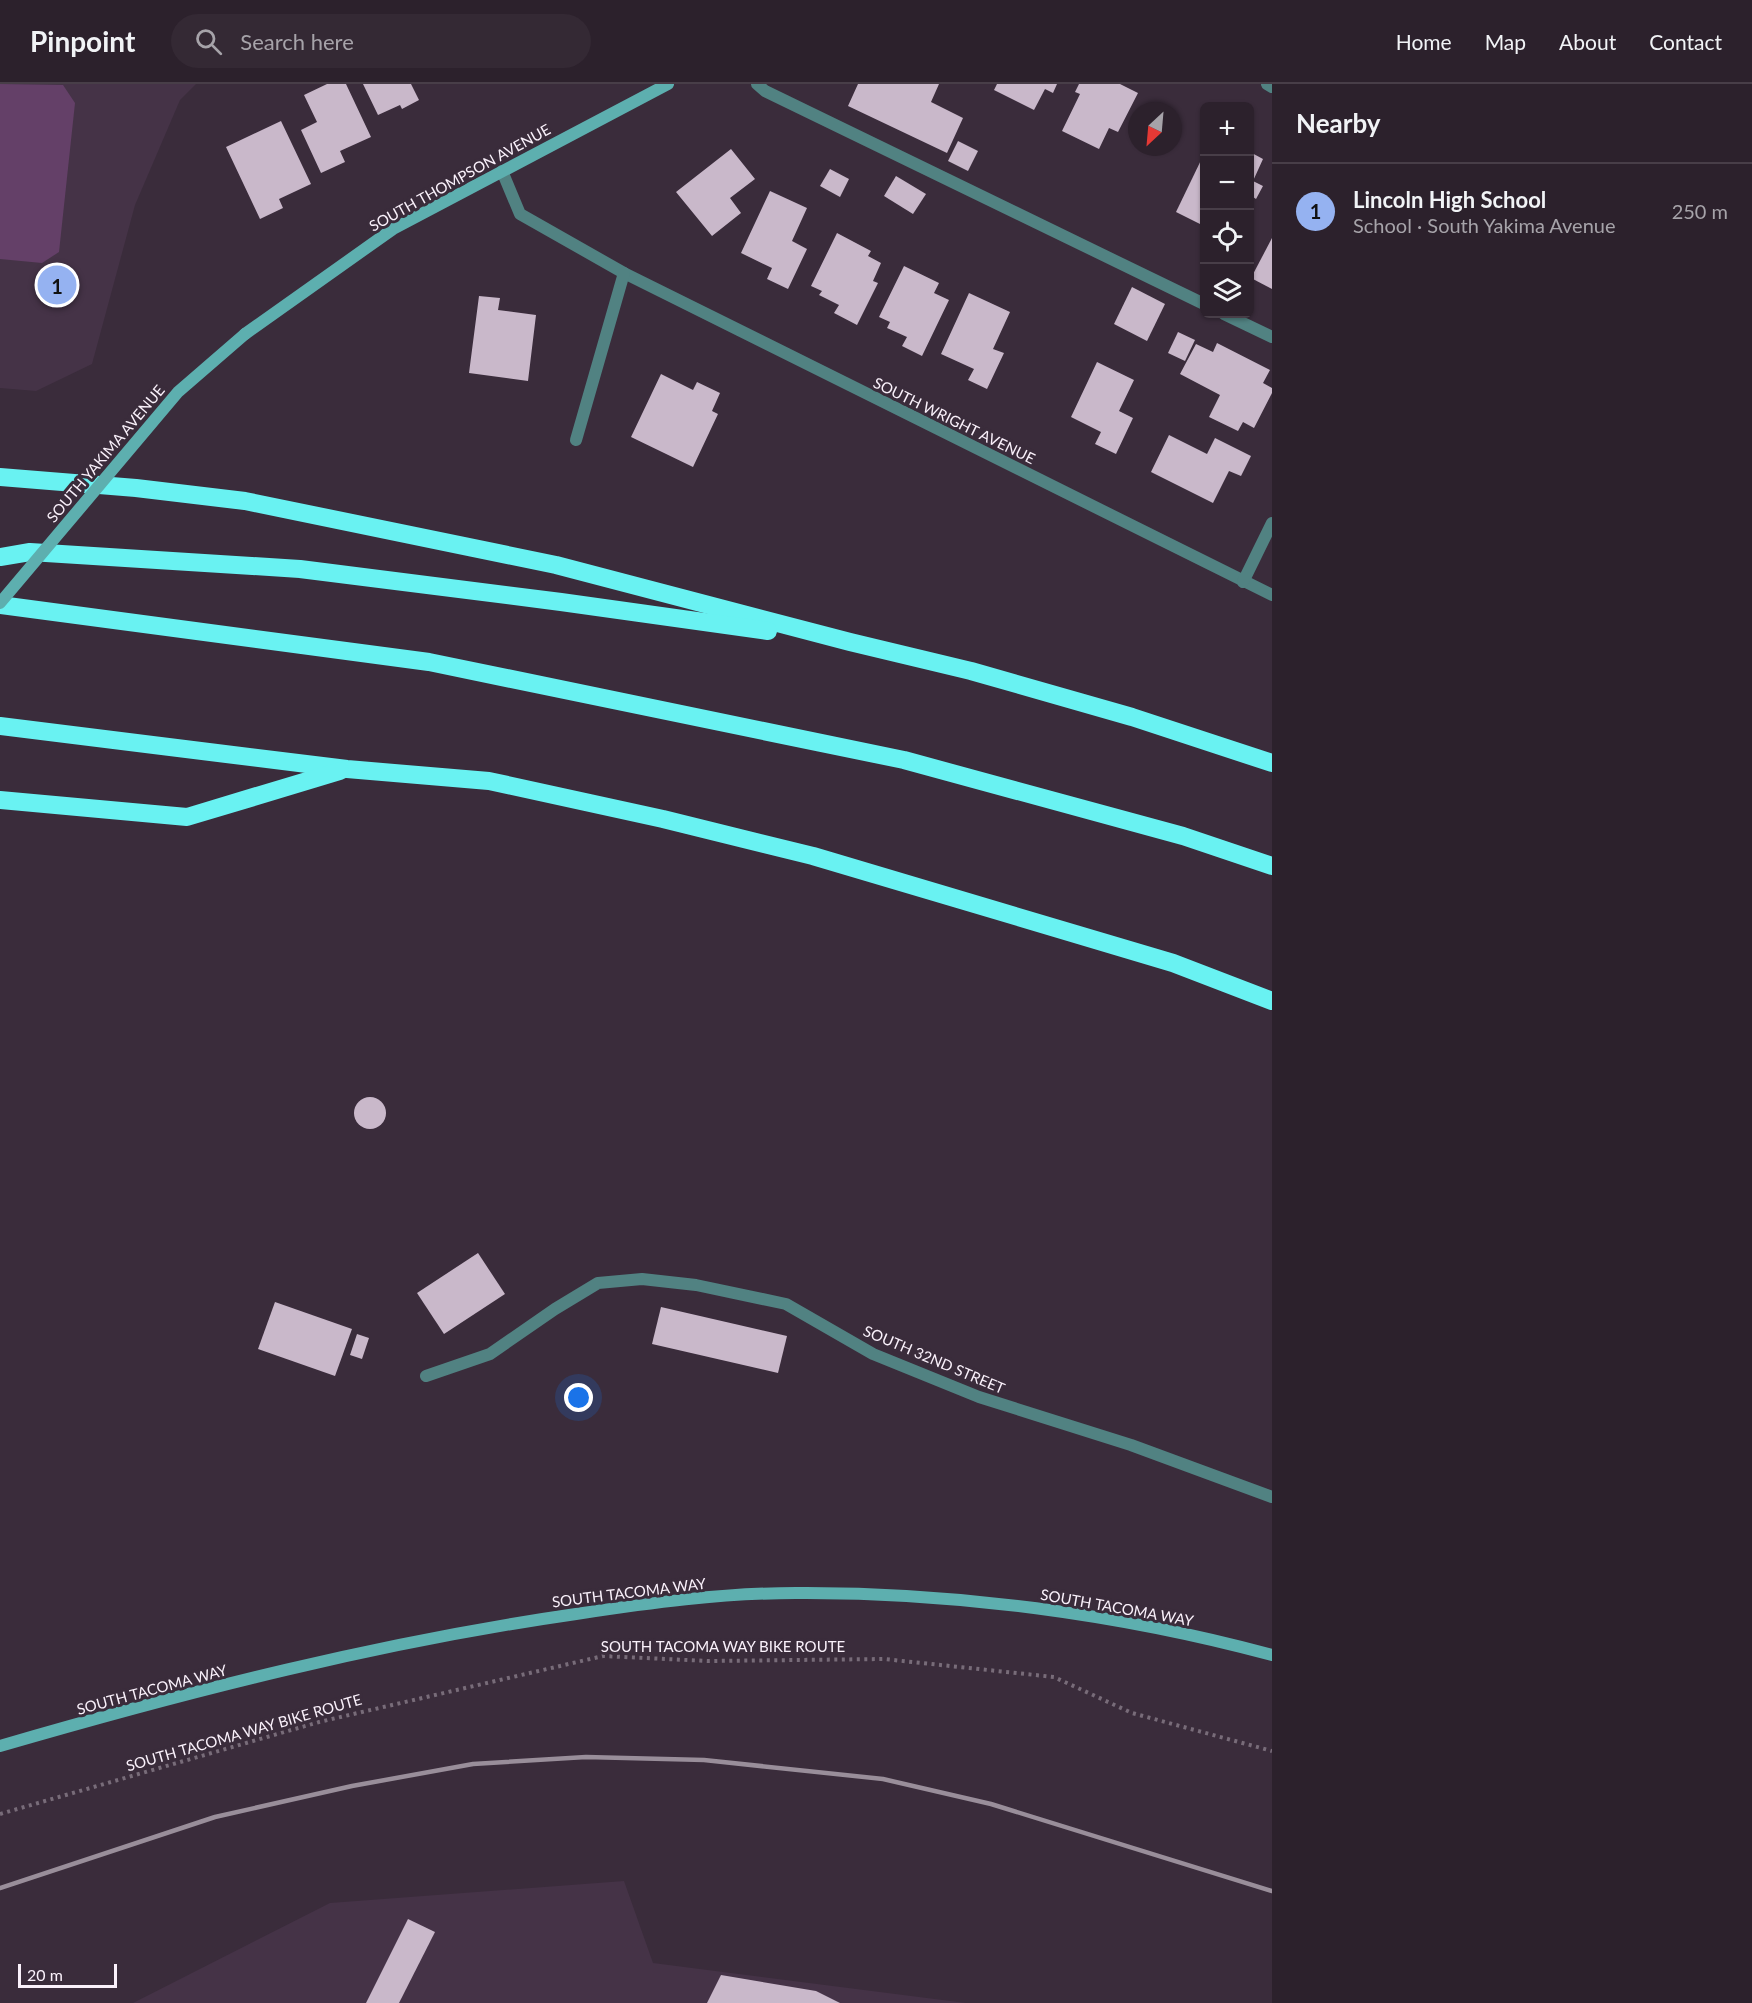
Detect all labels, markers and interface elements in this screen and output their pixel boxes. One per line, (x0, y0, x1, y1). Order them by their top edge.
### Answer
search box (171, 14, 591, 68)
text: Pinpoint (30, 24, 135, 58)
icon: search (192, 25, 225, 58)
text: Search here (240, 28, 354, 55)
text: Home (1396, 29, 1452, 54)
text: Map (1485, 29, 1526, 54)
text: About (1559, 29, 1616, 54)
text: Contact (1649, 29, 1722, 54)
north arrow (1128, 102, 1182, 156)
map controls (1200, 102, 1254, 318)
button: + (1200, 102, 1254, 156)
text: Nearby (1296, 107, 1381, 139)
street label: SOUTH THOMPSON AVENUE (366, 120, 553, 235)
button: − (1200, 156, 1254, 210)
text: Lincoln High School (1353, 186, 1546, 213)
text: 1 (1310, 199, 1321, 223)
text: 250 m (1672, 199, 1728, 223)
button: locate (1200, 210, 1254, 264)
text: School · South Yakima Avenue (1353, 213, 1616, 237)
pin: 1 (38, 262, 76, 308)
button: layers (1200, 264, 1254, 318)
street label: SOUTH WRIGHT AVENUE (871, 373, 1038, 467)
street label: SOUTH YAKIMA AVENUE (43, 381, 168, 526)
street label: SOUTH 32ND STREET (861, 1321, 1008, 1397)
your location (564, 1383, 593, 1412)
street label: SOUTH TACOMA WAY (551, 1574, 708, 1610)
street label: SOUTH TACOMA WAY (1039, 1585, 1196, 1629)
street label: SOUTH TACOMA WAY BIKE ROUTE (601, 1637, 845, 1655)
street label: SOUTH TACOMA WAY (75, 1660, 230, 1718)
street label: SOUTH TACOMA WAY BIKE ROUTE (124, 1690, 364, 1774)
scale bar (18, 1961, 117, 1988)
text: 20 m (27, 1965, 63, 1984)

